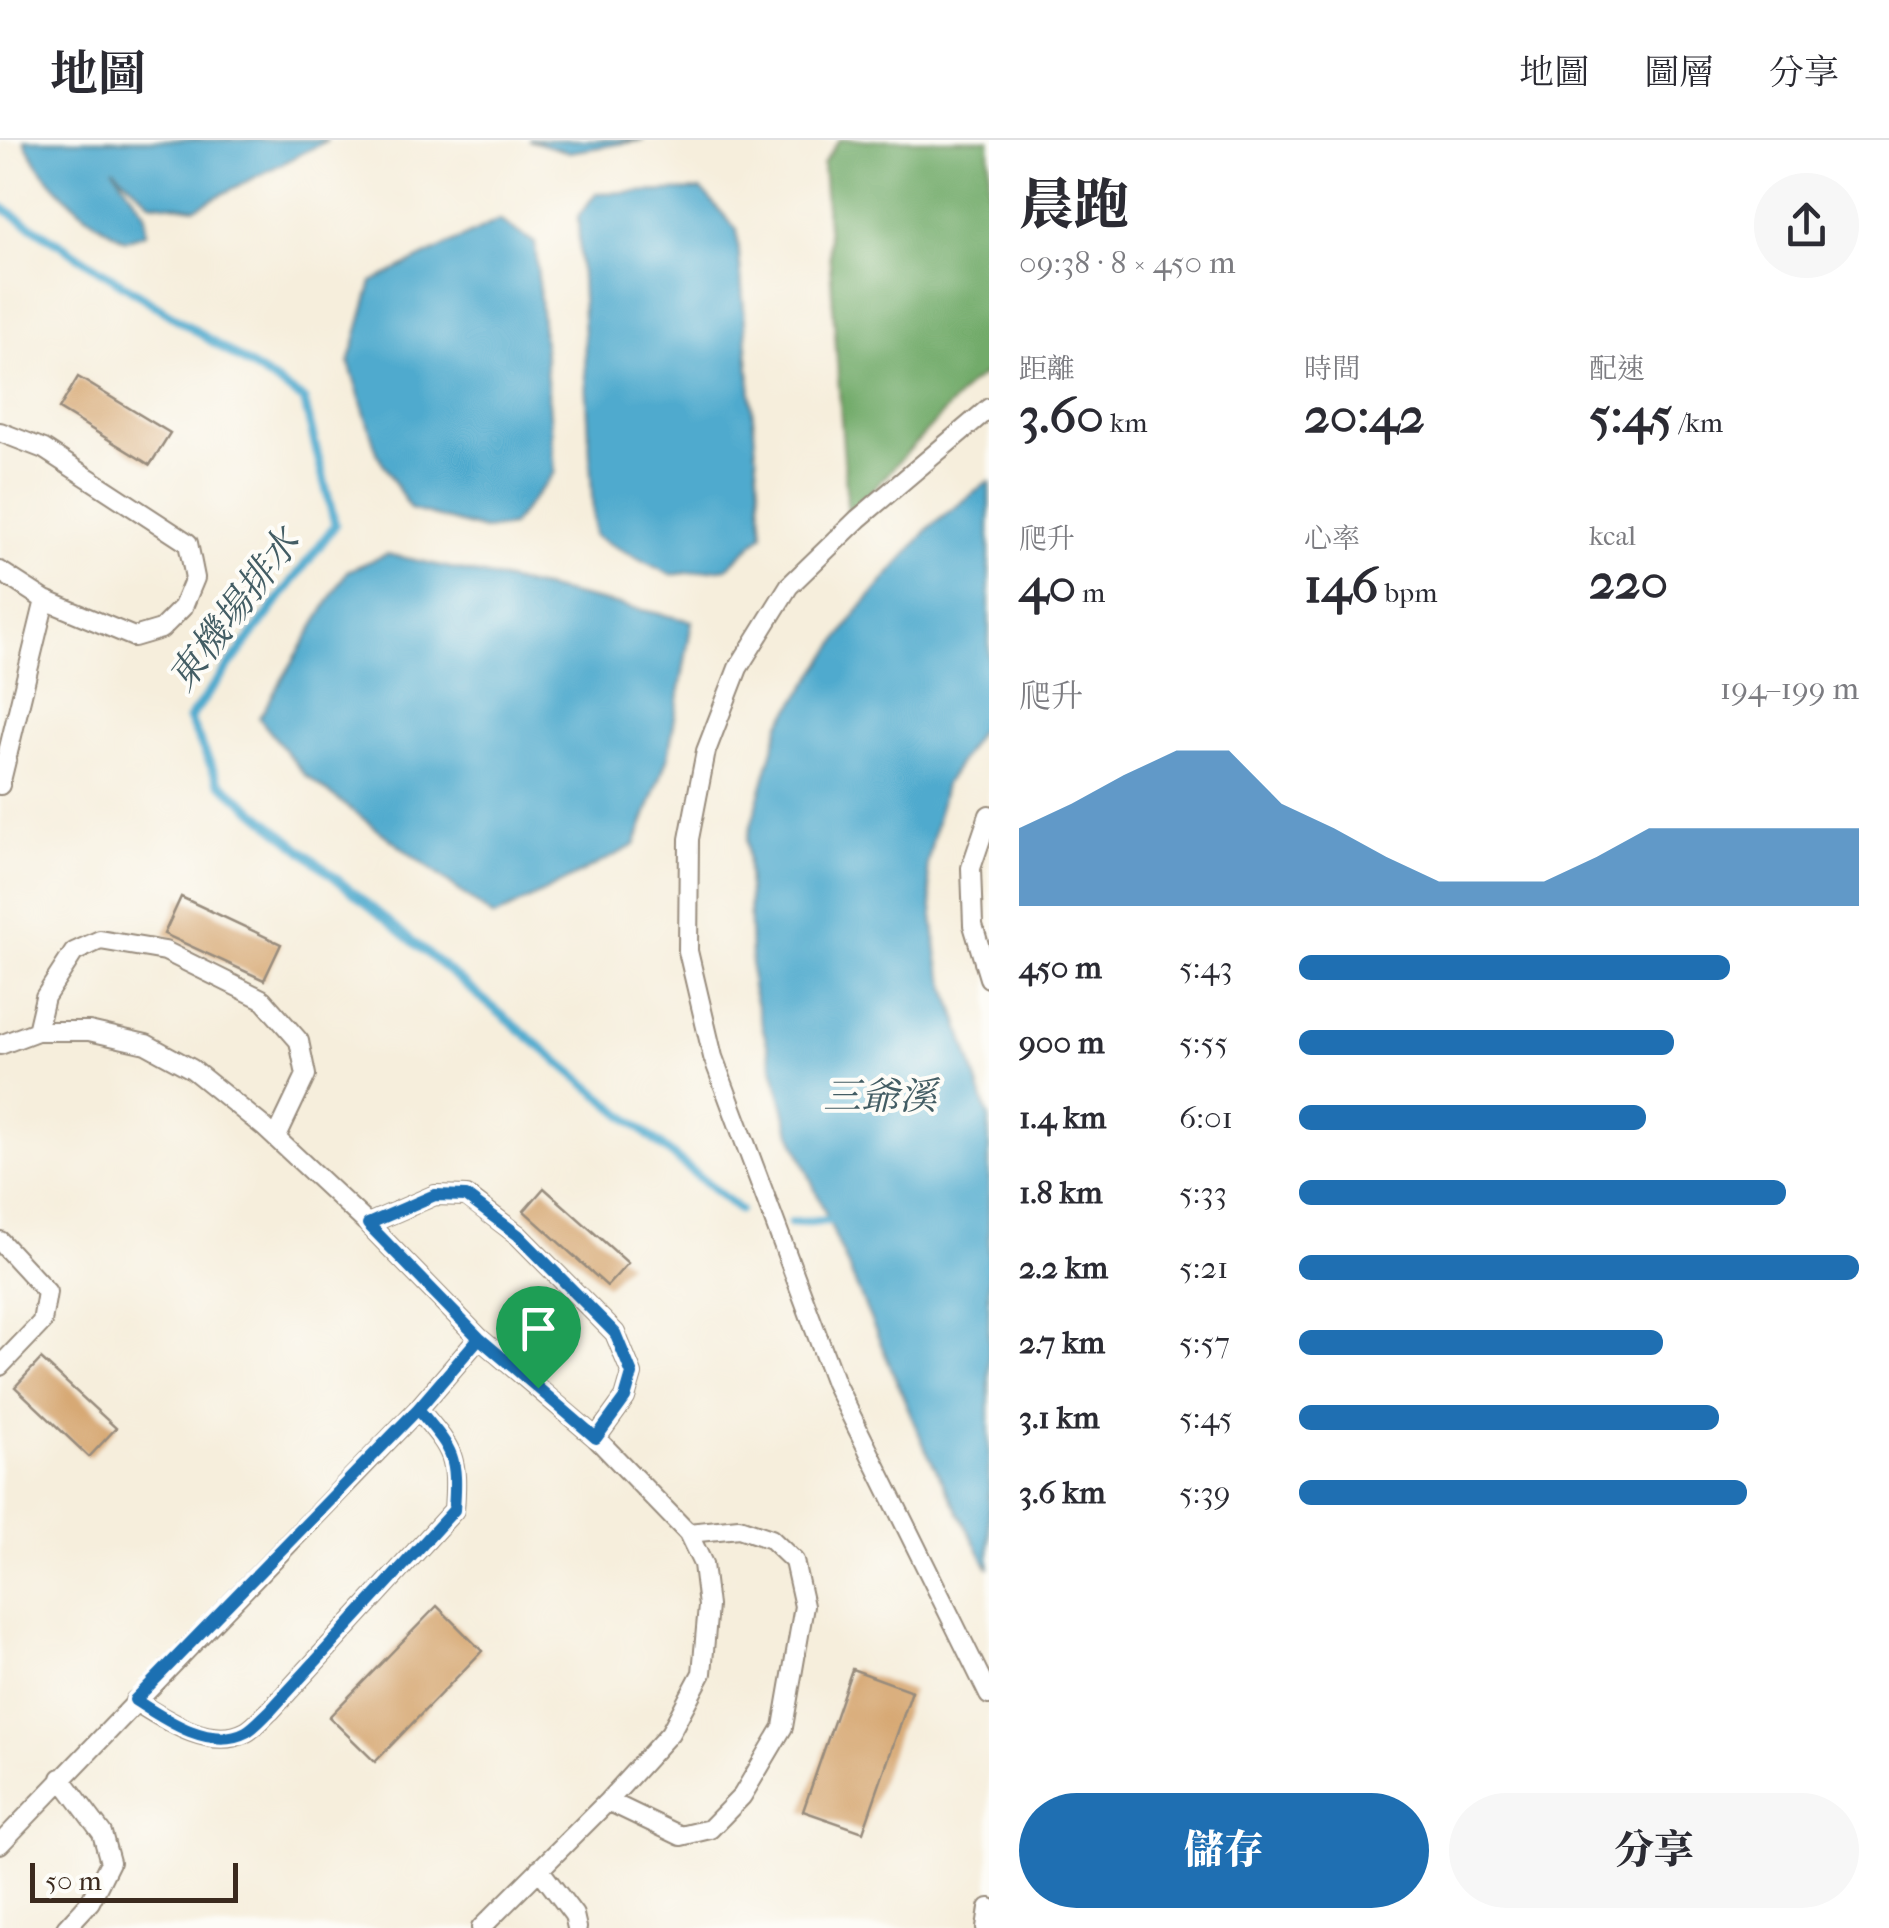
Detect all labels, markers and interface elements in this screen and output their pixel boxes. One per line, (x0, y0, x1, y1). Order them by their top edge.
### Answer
text: 地圖 (50, 46, 146, 102)
text: 地圖 (1519, 52, 1589, 93)
text: 圖層 (1644, 52, 1714, 93)
text: 分享 (1769, 52, 1839, 93)
button: share (1754, 173, 1859, 278)
text: 晨跑 (1019, 174, 1129, 238)
text: 09:38 · 8 × 450 m (1019, 244, 1236, 281)
text: 距離 (1019, 352, 1075, 385)
text: 時間 (1304, 352, 1360, 385)
text: 配速 (1589, 352, 1645, 385)
text: 3.60 (1019, 386, 1104, 445)
text: 20:42 (1304, 386, 1425, 445)
text: 5:45 (1589, 386, 1673, 445)
text: km (1104, 406, 1148, 439)
text: /km (1673, 406, 1723, 439)
water label: 東機場排水 (159, 517, 312, 699)
text: kcal (1589, 519, 1636, 552)
text: 爬升 (1019, 522, 1075, 555)
text: 心率 (1304, 522, 1360, 555)
text: 220 (1589, 552, 1668, 611)
text: 40 (1019, 556, 1076, 615)
text: 146 (1304, 556, 1378, 615)
text: m (1076, 576, 1105, 609)
text: bpm (1378, 576, 1437, 609)
text: 194–199 m (1720, 670, 1859, 707)
text: 爬升 (1019, 678, 1083, 715)
text: 450 m (1019, 949, 1102, 986)
text: 5:43 (1179, 949, 1233, 986)
text: 900 m (1019, 1024, 1105, 1061)
text: 5:55 (1179, 1024, 1228, 1061)
water label: 三爺溪 (823, 1074, 941, 1119)
text: 1.4 km (1019, 1099, 1106, 1136)
text: 6:01 (1179, 1099, 1233, 1136)
text: 1.8 km (1019, 1174, 1103, 1211)
text: 5:33 (1179, 1174, 1227, 1211)
text: 2.2 km (1019, 1249, 1108, 1286)
text: 5:21 (1179, 1249, 1228, 1286)
pin (496, 1286, 581, 1389)
icon: arrive (511, 1301, 566, 1356)
text: 2.7 km (1019, 1324, 1105, 1361)
text: 5:57 (1179, 1324, 1230, 1361)
text: 3.1 km (1019, 1399, 1100, 1436)
text: 5:45 (1179, 1399, 1232, 1436)
text: 3.6 km (1019, 1474, 1106, 1511)
text: 5:39 (1179, 1474, 1230, 1511)
button: 儲存 (1019, 1793, 1429, 1908)
button: 分享 (1449, 1793, 1859, 1908)
scale bar (30, 1858, 238, 1902)
text: 50 m (45, 1864, 102, 1897)

